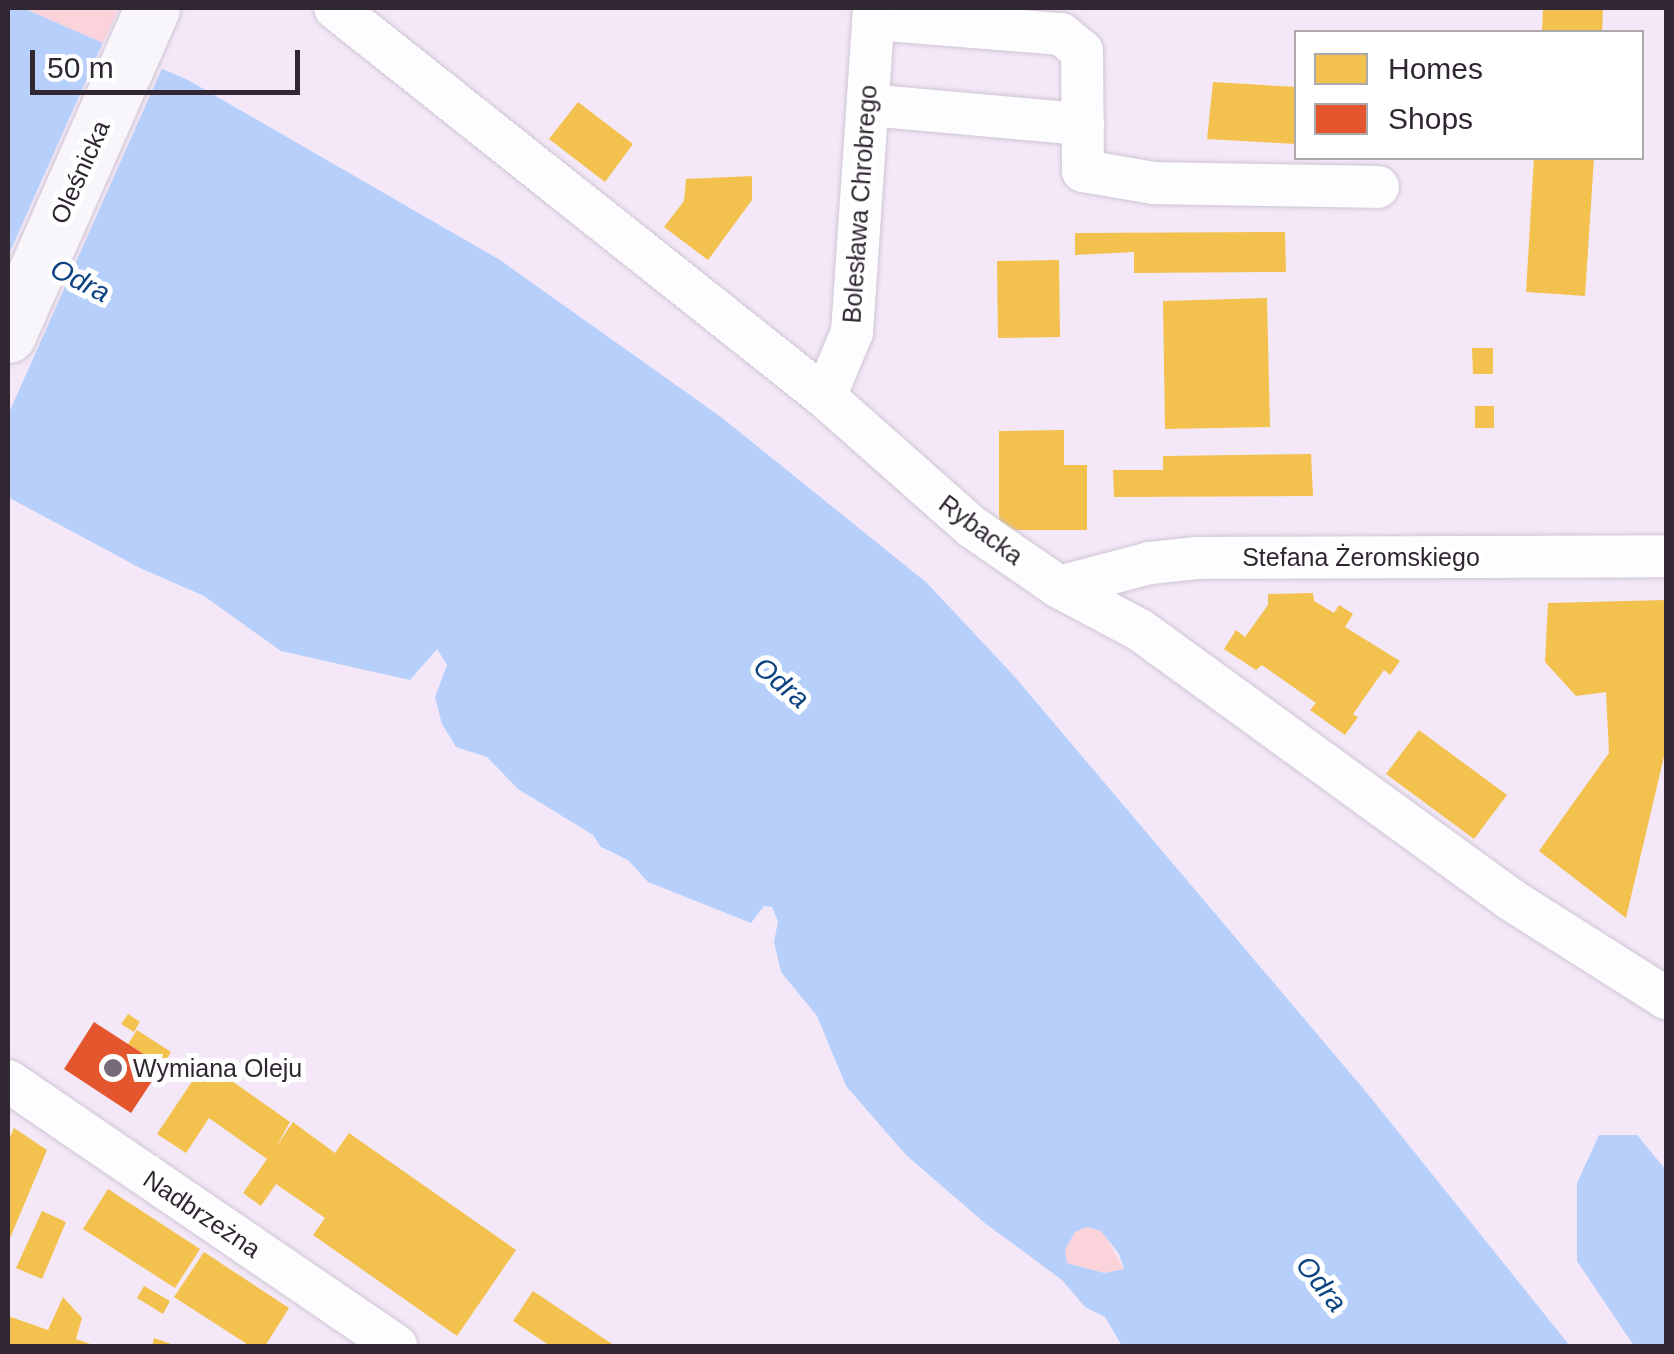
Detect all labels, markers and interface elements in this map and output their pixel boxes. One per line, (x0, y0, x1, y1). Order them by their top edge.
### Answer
scale bar (35, 30, 305, 92)
legend (1294, 30, 1644, 160)
text: 50 m (47, 51, 114, 84)
text: Homes (1388, 52, 1483, 85)
street label: Bolesława Chrobrego (837, 84, 883, 324)
text: Shops (1388, 102, 1473, 135)
street label: Oleśnicka (44, 116, 116, 228)
water label: Odra (45, 252, 115, 310)
street label: Rybacka (933, 489, 1029, 571)
street label: Stefana Żeromskiego (1242, 542, 1480, 572)
water label: Odra (746, 650, 816, 716)
place label: Wymiana Oleju (133, 1053, 302, 1083)
marker: Wymiana Oleju (102, 1057, 124, 1079)
street label: Nadbrzeżna (138, 1164, 266, 1264)
water label: Odra (1288, 1249, 1354, 1319)

